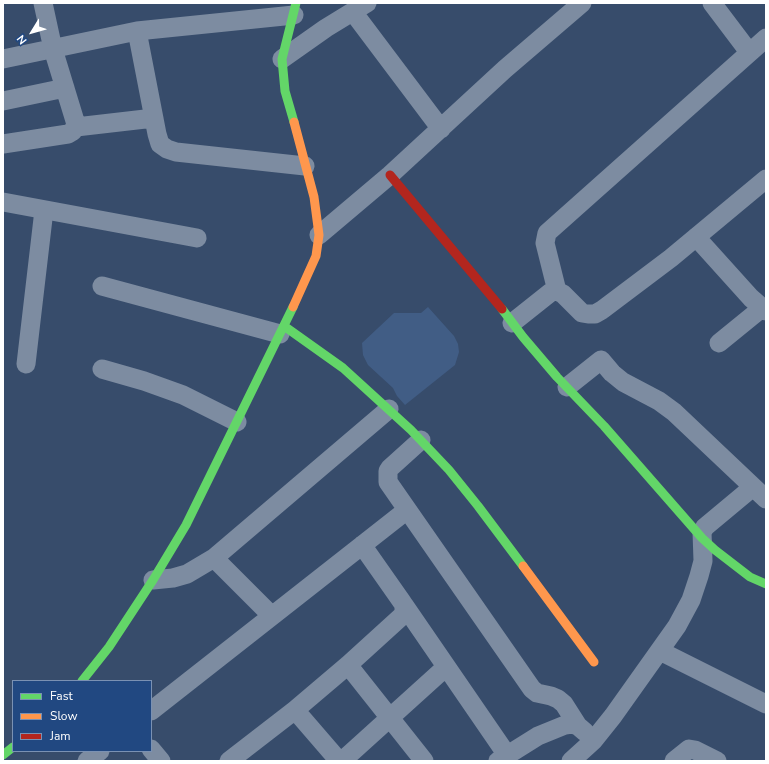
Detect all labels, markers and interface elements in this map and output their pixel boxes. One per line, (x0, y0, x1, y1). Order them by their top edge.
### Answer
north arrow (12, 12, 52, 52)
text: N (14, 32, 30, 47)
legend (12, 680, 152, 752)
text: Fast (50, 688, 73, 704)
text: Slow (50, 708, 78, 724)
text: Jam (50, 728, 71, 744)

